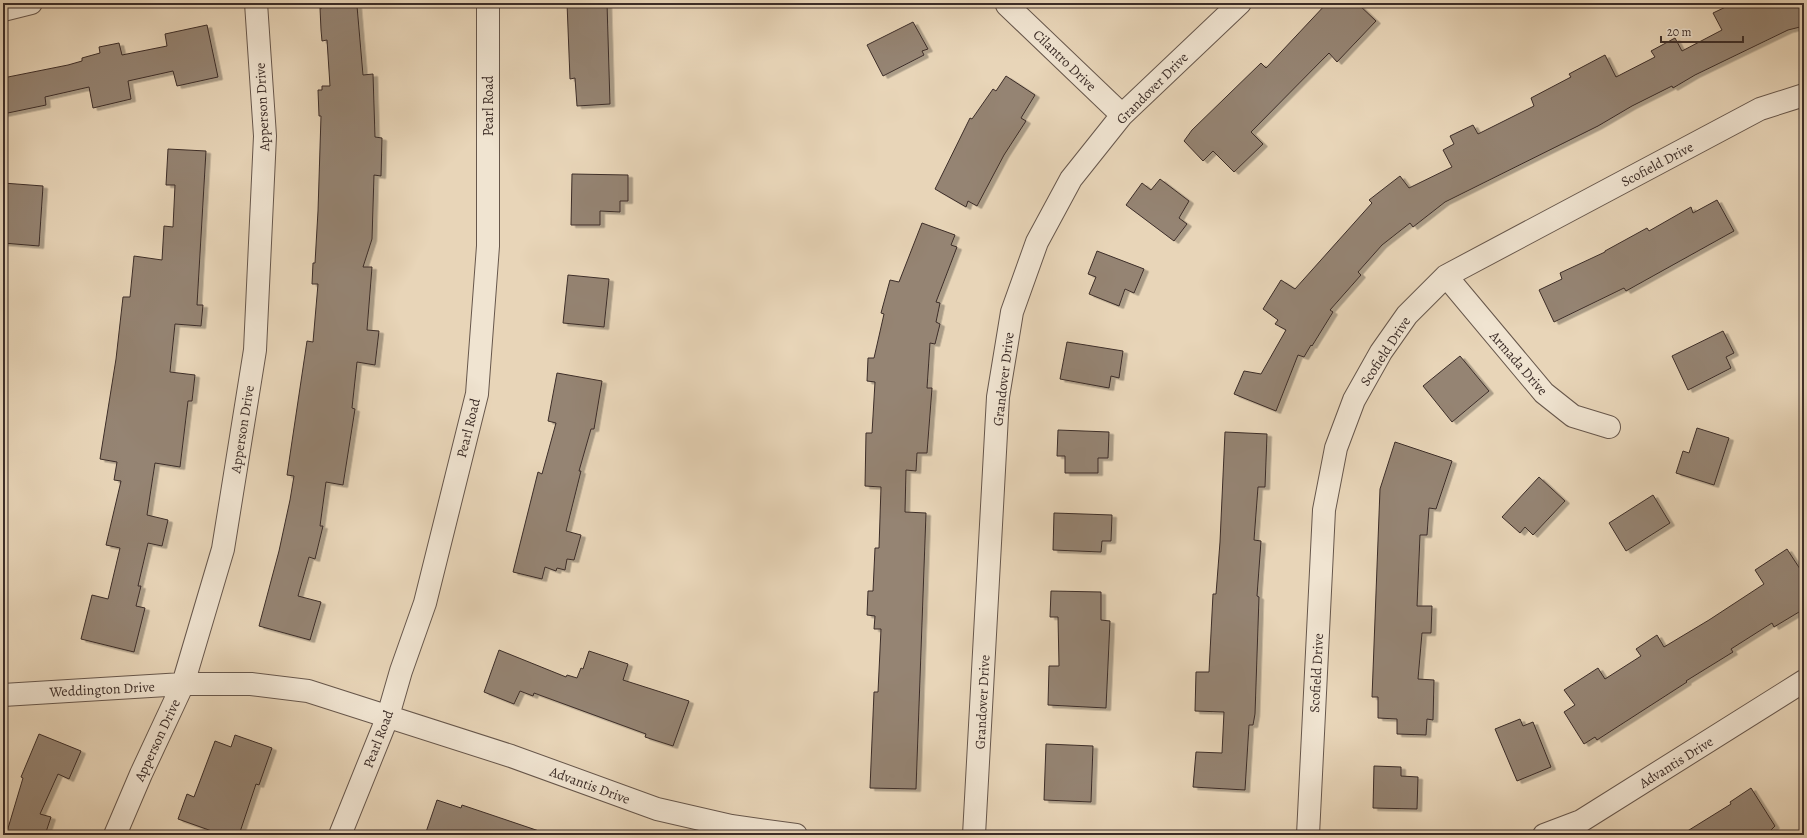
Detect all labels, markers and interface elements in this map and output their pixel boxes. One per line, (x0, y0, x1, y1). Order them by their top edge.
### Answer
scale bar (1661, 18, 1743, 44)
text: 20 m (1667, 24, 1691, 40)
street label: Cilantro Drive (1029, 25, 1100, 95)
street label: Grandover Drive (1112, 48, 1193, 129)
street label: Apperson Drive (251, 62, 274, 153)
street label: Pearl Road (479, 75, 498, 136)
street label: Scofield Drive (1618, 137, 1697, 191)
street label: Scofield Drive (1356, 313, 1415, 390)
street label: Armada Drive (1485, 326, 1552, 400)
street label: Grandover Drive (988, 331, 1019, 427)
street label: Apperson Drive (226, 384, 259, 475)
street label: Pearl Road (452, 396, 485, 460)
street label: Scofield Drive (1305, 633, 1328, 713)
street label: Grandover Drive (971, 654, 994, 750)
street label: Weddington Drive (48, 677, 155, 702)
street label: Apperson Drive (130, 696, 185, 785)
street label: Pearl Road (359, 707, 398, 771)
street label: Advantis Drive (1635, 732, 1717, 793)
street label: Advantis Drive (546, 762, 633, 809)

